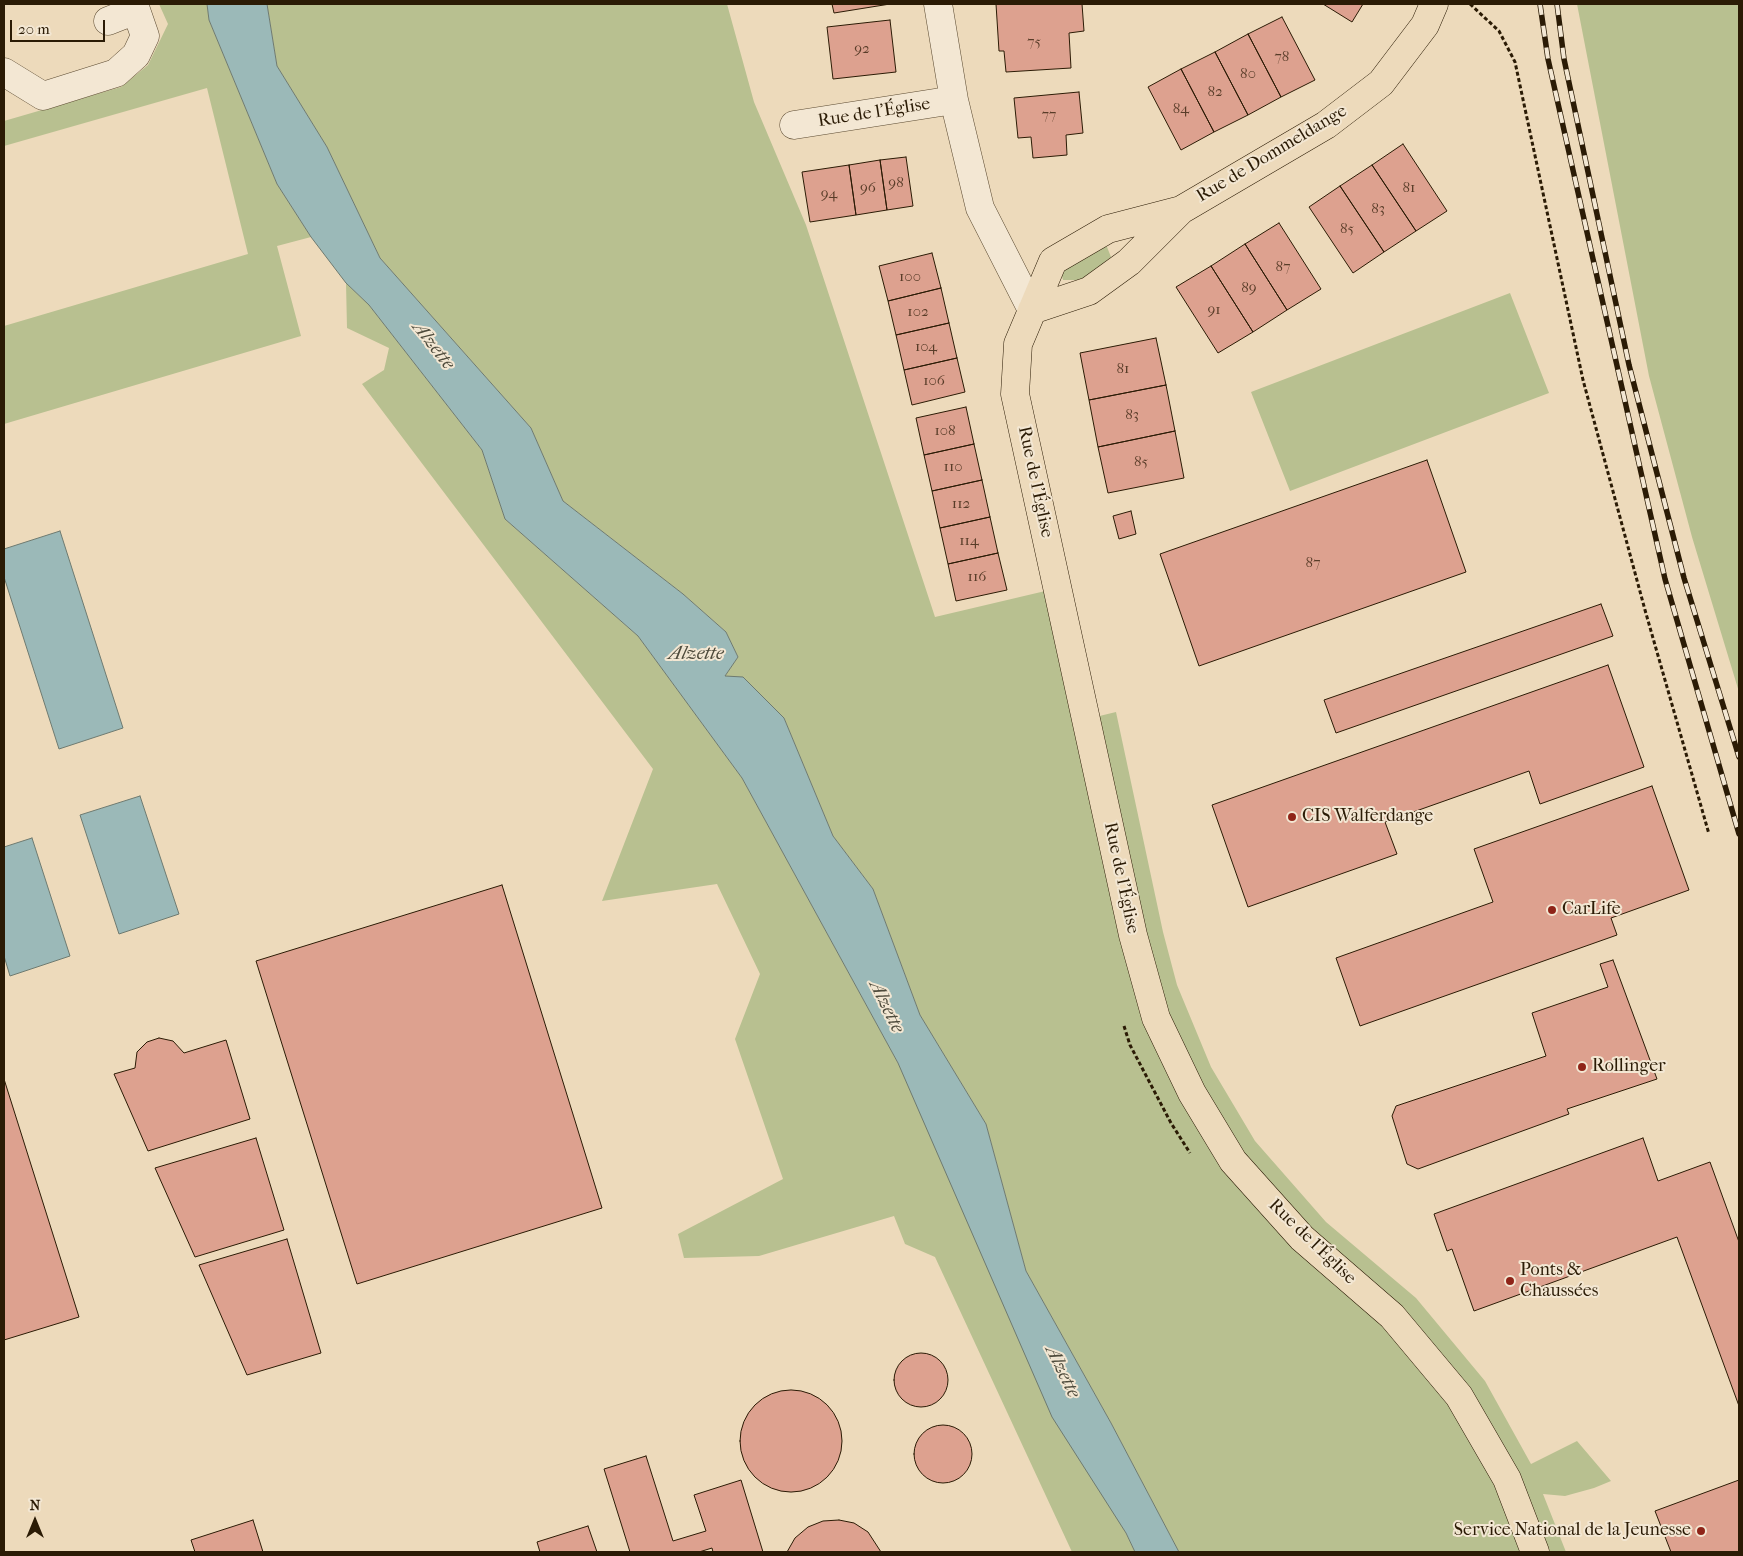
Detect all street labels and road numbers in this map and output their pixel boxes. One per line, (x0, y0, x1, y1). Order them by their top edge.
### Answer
street label: Rue de l'Église (816, 93, 932, 133)
street label: Rue de Dommeldange (1193, 101, 1351, 207)
street label: Rue de l'Église (1013, 424, 1057, 540)
street label: Rue de l'Église (1099, 820, 1143, 936)
street label: Rue de l'Église (1264, 1195, 1360, 1289)

